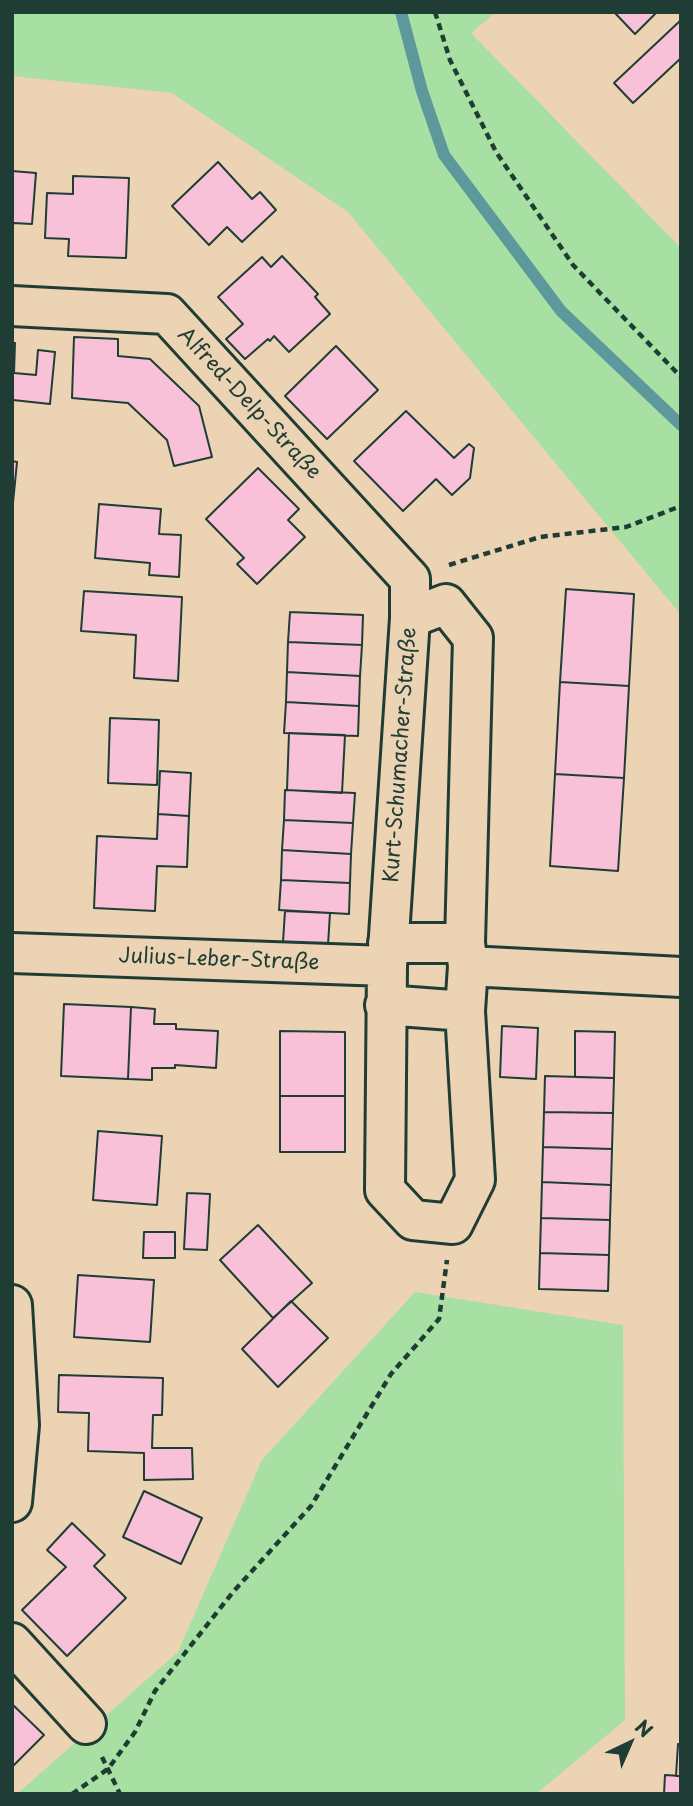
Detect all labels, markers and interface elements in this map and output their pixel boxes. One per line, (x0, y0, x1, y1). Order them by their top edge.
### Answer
street label: Alfred-Delp-Straße (172, 323, 326, 485)
street label: Kurt-Schumacher-Straße (380, 627, 422, 883)
street label: Julius-Leber-Straße (118, 944, 320, 976)
north arrow (595, 1708, 665, 1778)
text: N (629, 1713, 660, 1743)

